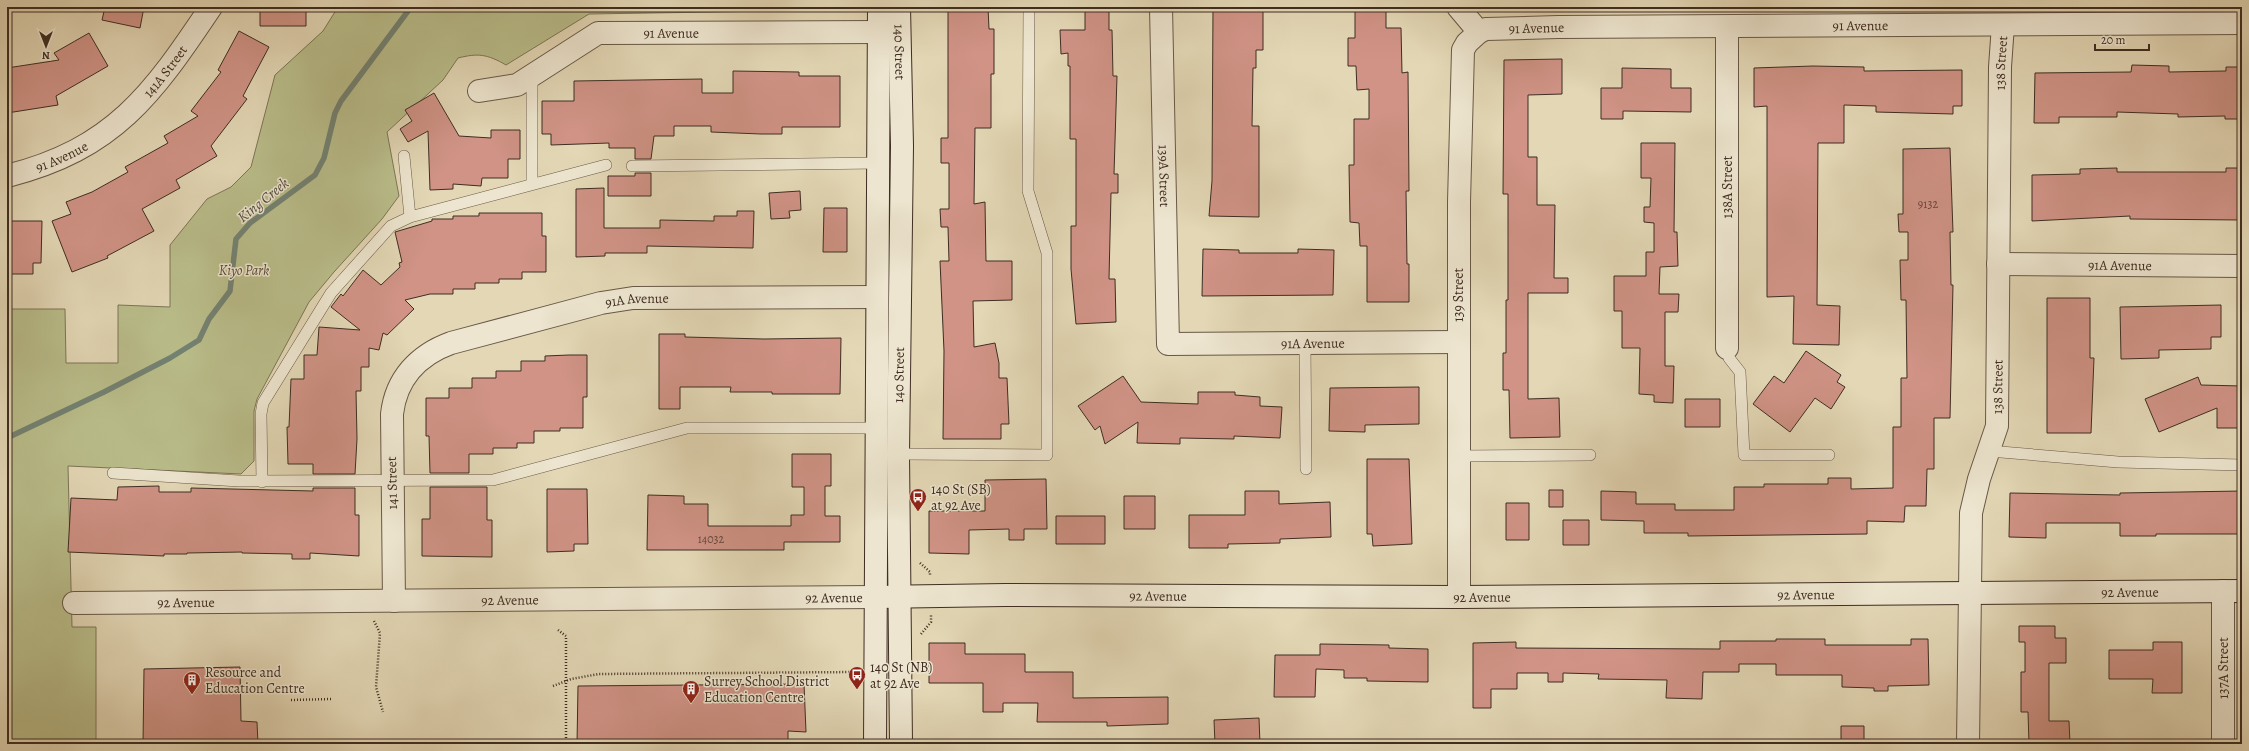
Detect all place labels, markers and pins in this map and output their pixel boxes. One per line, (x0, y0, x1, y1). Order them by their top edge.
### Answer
place label: 140 St (SB) at 92 Ave (931, 480, 991, 515)
bus stop icon: 140 St (SB) at 92 Ave (908, 487, 928, 512)
place label: 140 St (NB) at 92 Ave (870, 658, 932, 693)
place label: Resource and Education Centre (205, 663, 305, 698)
bus stop icon: 140 St (NB) at 92 Ave (847, 665, 867, 690)
building icon: Resource and Education Centre (182, 670, 202, 695)
place label: Surrey School District Education Centre (704, 672, 830, 707)
building icon: Surrey School District Education Centre (681, 679, 701, 704)

